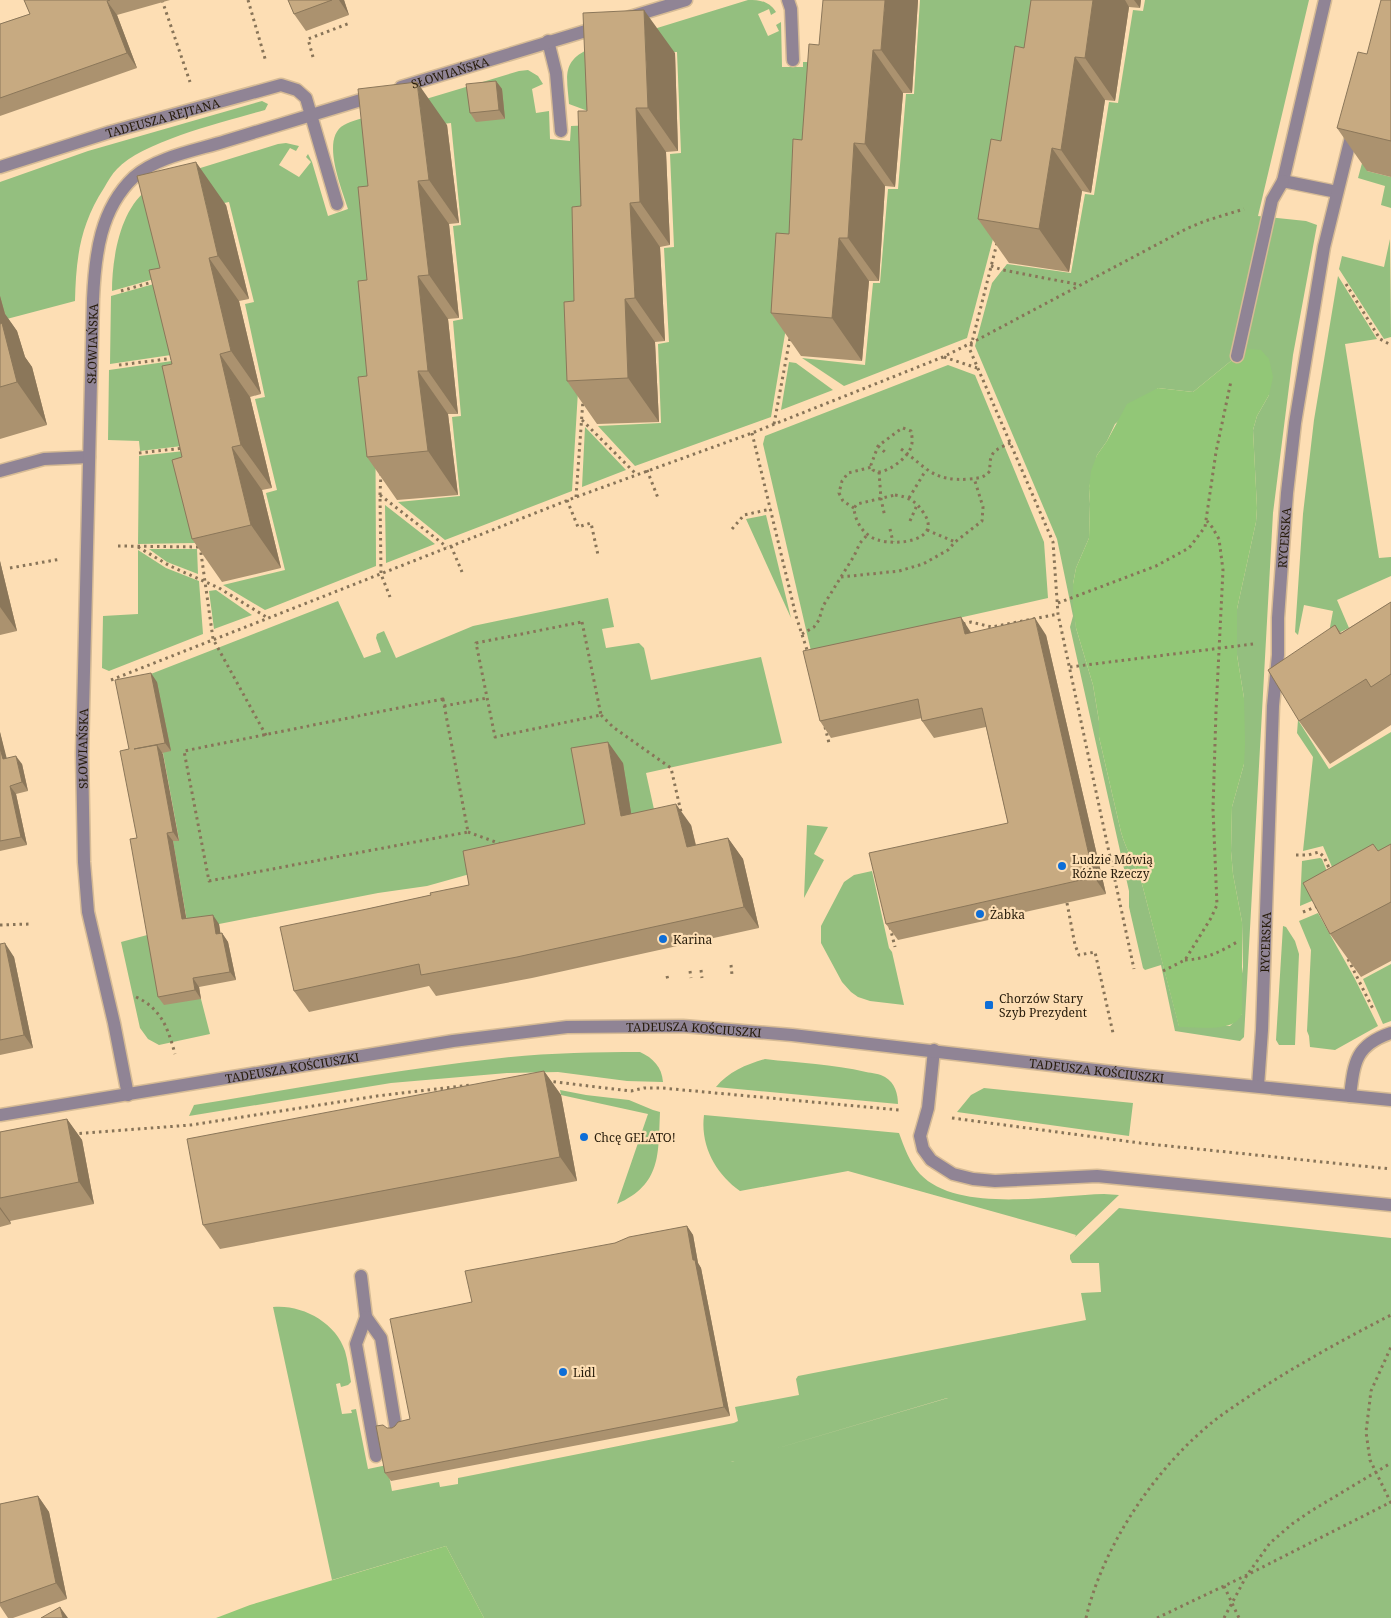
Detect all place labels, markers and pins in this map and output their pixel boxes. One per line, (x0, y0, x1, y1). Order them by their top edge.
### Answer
place label: Ludzie Mówią Różne Rzeczy (1072, 851, 1153, 882)
marker: Ludzie Mówią Różne Rzeczy (1056, 860, 1068, 872)
place label: Żabka (990, 906, 1025, 923)
marker: Żabka (974, 908, 986, 920)
place label: Karina (673, 931, 712, 948)
marker: Karina (657, 933, 669, 945)
place label: Chorzów Stary Szyb Prezydent (999, 990, 1087, 1021)
marker: Chorzów Stary Szyb Prezydent (983, 999, 995, 1011)
place label: Chcę GELATO! (594, 1129, 676, 1146)
marker: Chcę GELATO! (578, 1131, 590, 1143)
place label: Lidl (573, 1364, 596, 1381)
marker: Lidl (557, 1366, 569, 1378)

